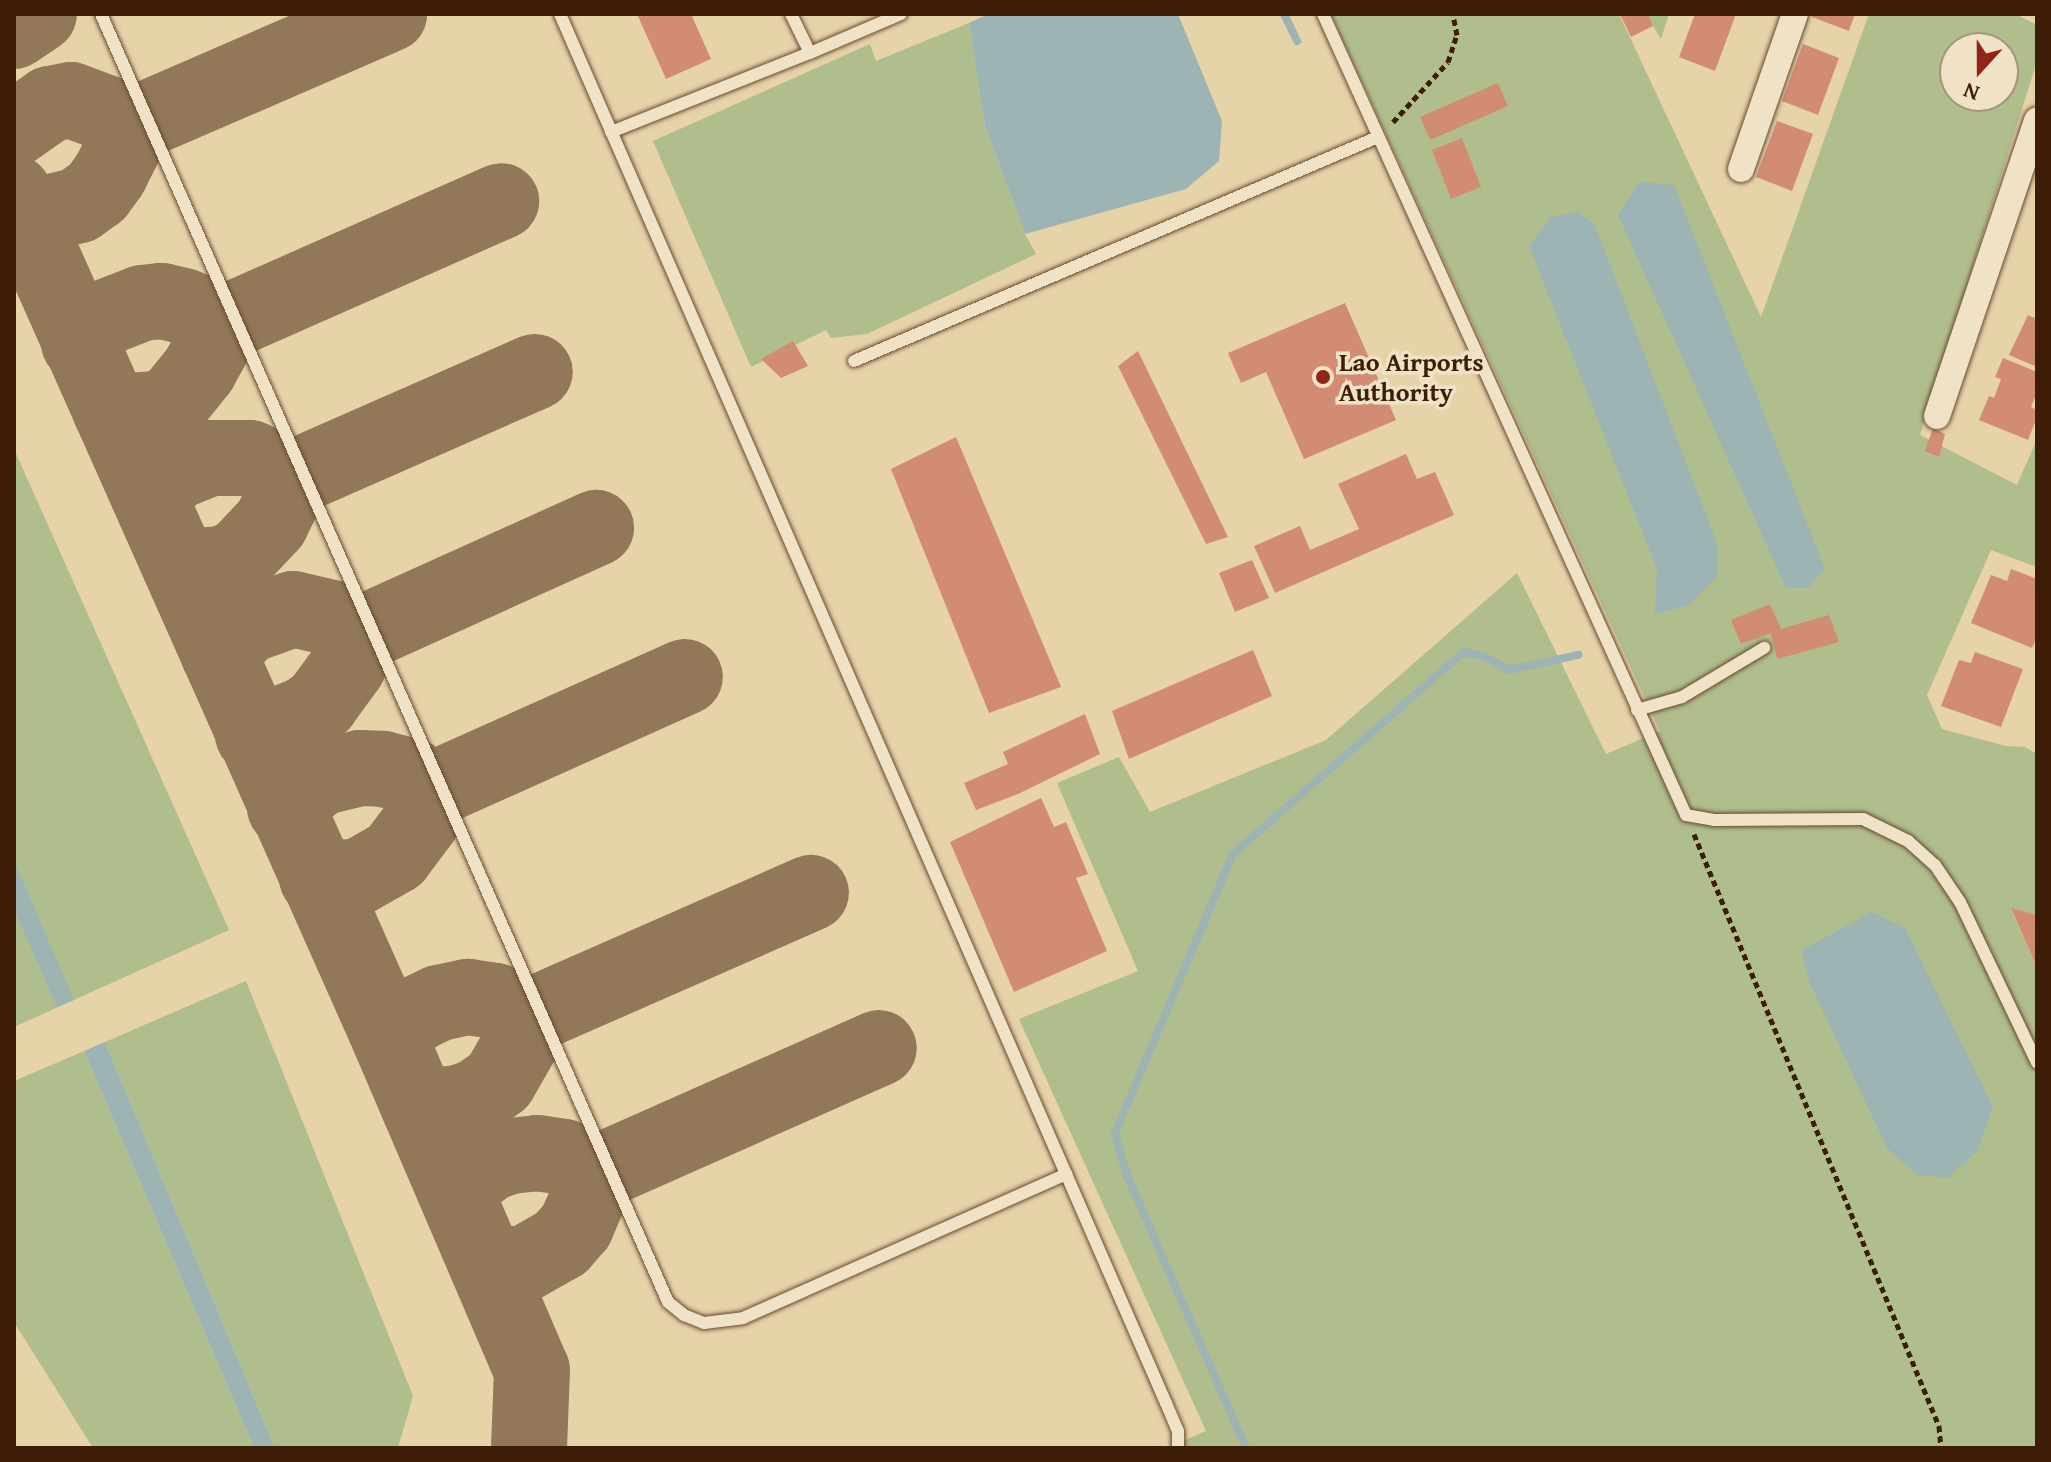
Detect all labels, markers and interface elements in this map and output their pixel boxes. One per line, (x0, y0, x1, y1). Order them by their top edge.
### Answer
north arrow (1939, 32, 2019, 112)
text: N (1959, 75, 1984, 110)
place label: Lao Airports Authority (1339, 346, 1484, 408)
marker: Lao Airports Authority (1314, 368, 1332, 386)

